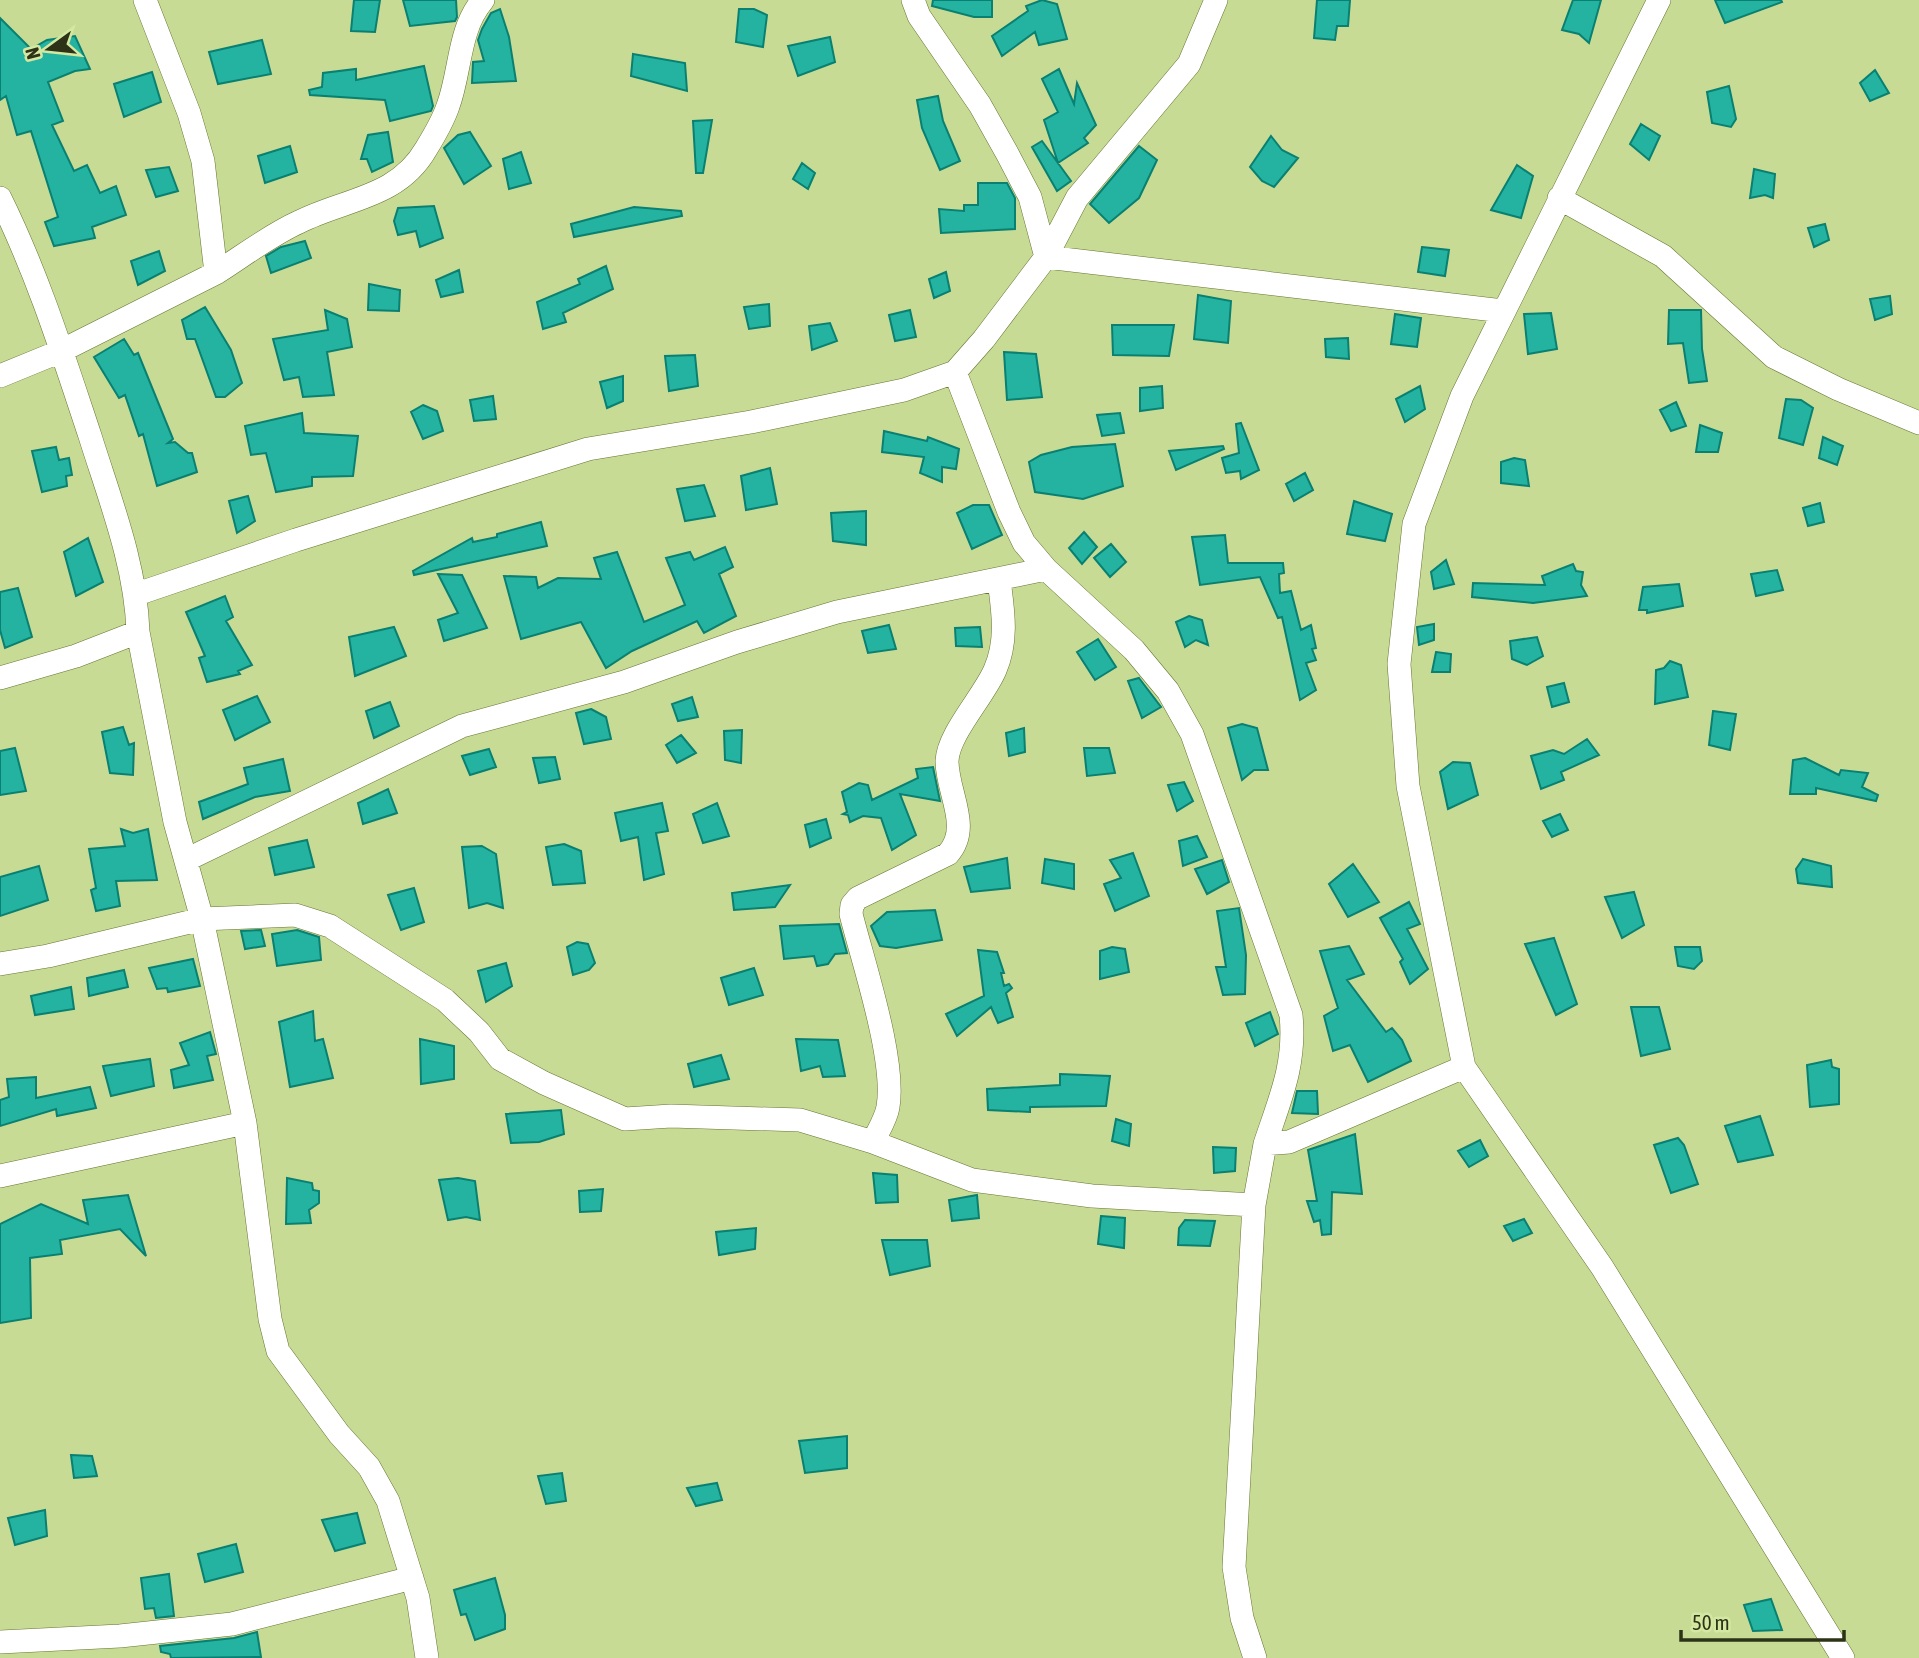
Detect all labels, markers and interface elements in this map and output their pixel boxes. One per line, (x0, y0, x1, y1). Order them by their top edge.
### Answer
north arrow (14, 14, 84, 84)
text: N (21, 45, 45, 62)
scale bar (1681, 1598, 1844, 1642)
text: 50 m (1692, 1610, 1730, 1634)

